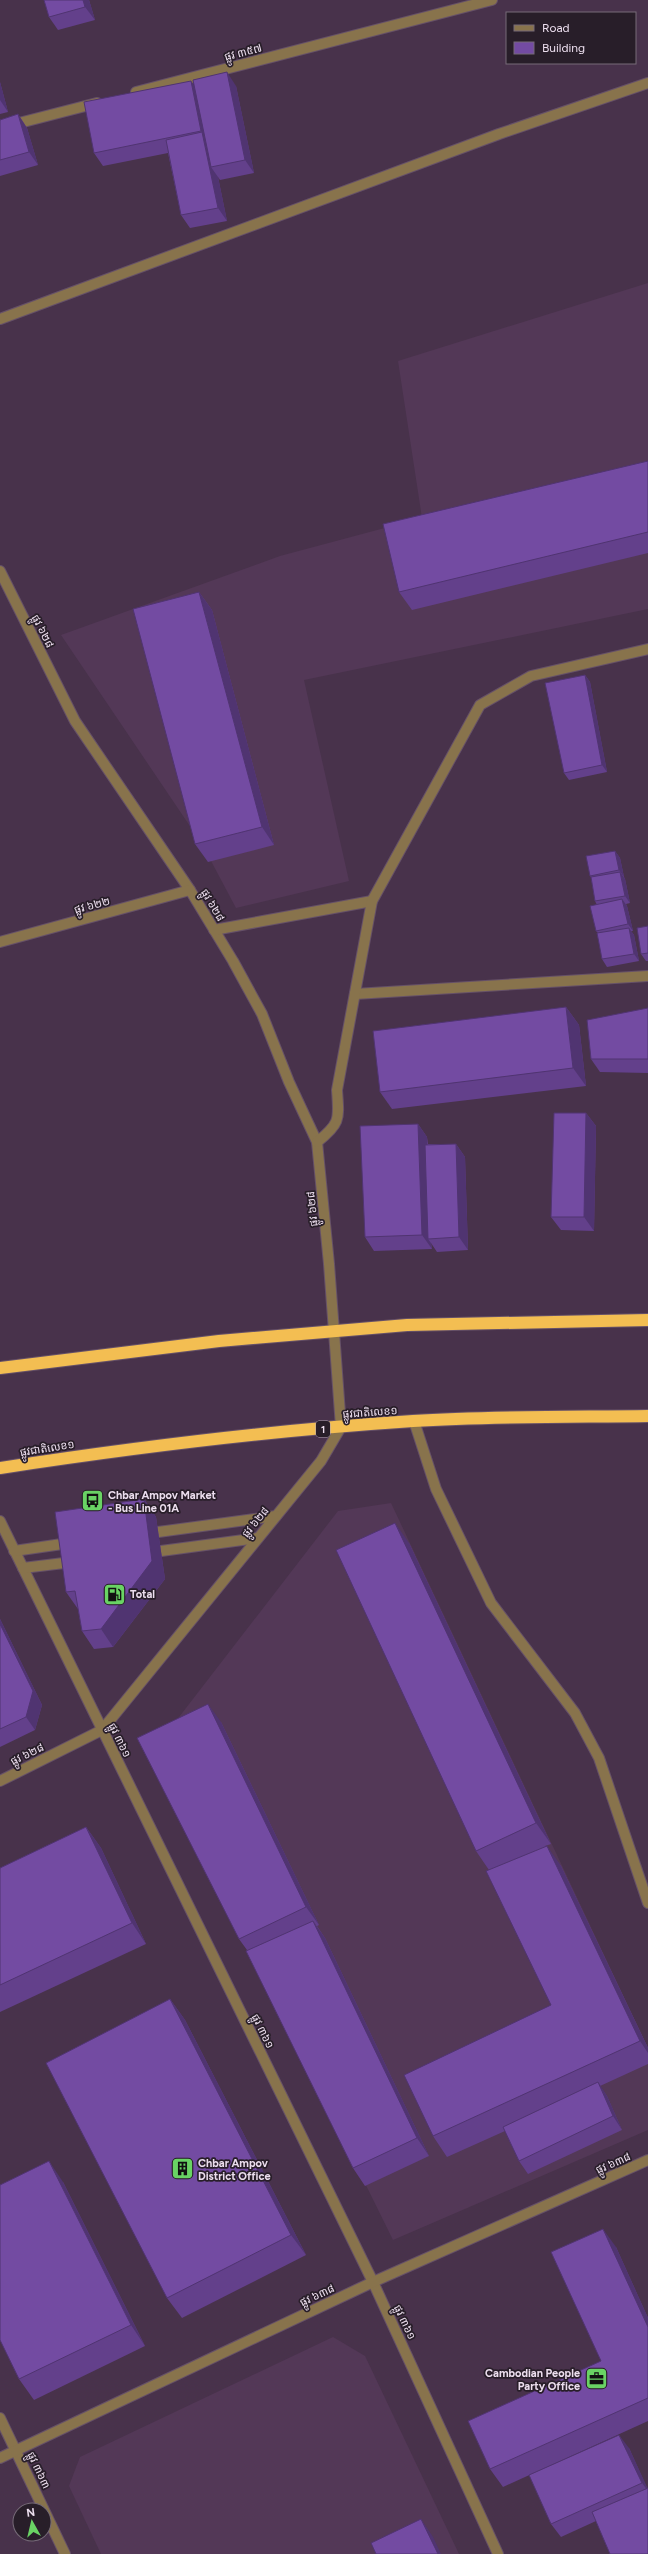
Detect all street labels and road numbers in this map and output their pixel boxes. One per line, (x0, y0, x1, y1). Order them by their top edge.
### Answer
street label: ផ្លូវ ៣៥៧ (223, 41, 264, 67)
street label: ផ្លូវ ៦២៨ (26, 612, 56, 651)
street label: ផ្លូវ ៦២៨ (195, 887, 227, 926)
street label: ផ្លូវ ៦២២ (73, 894, 112, 920)
street label: ផ្លូវ ៦២៨ (304, 1190, 324, 1227)
street label: ផ្លូវជាតិលេខ១ (342, 1403, 398, 1424)
road number: 1 (316, 1421, 330, 1437)
street label: ផ្លូវជាតិលេខ១ (19, 1437, 76, 1462)
street label: ផ្លូវ ៦២៨ (239, 1504, 274, 1542)
street label: ផ្លូវ ៣៦១ (103, 1721, 133, 1761)
street label: ផ្លូវ ៦២៨ (8, 1741, 47, 1771)
street label: ផ្លូវ ៣៦១ (246, 2012, 276, 2052)
street label: ផ្លូវ ៦៣៨ (594, 2150, 634, 2180)
street label: ផ្លូវ ៦៣៨ (298, 2282, 338, 2312)
street label: ផ្លូវ ៣៦១ (388, 2303, 418, 2343)
street label: ផ្លូវ ៣៦៣ (21, 2450, 53, 2492)

